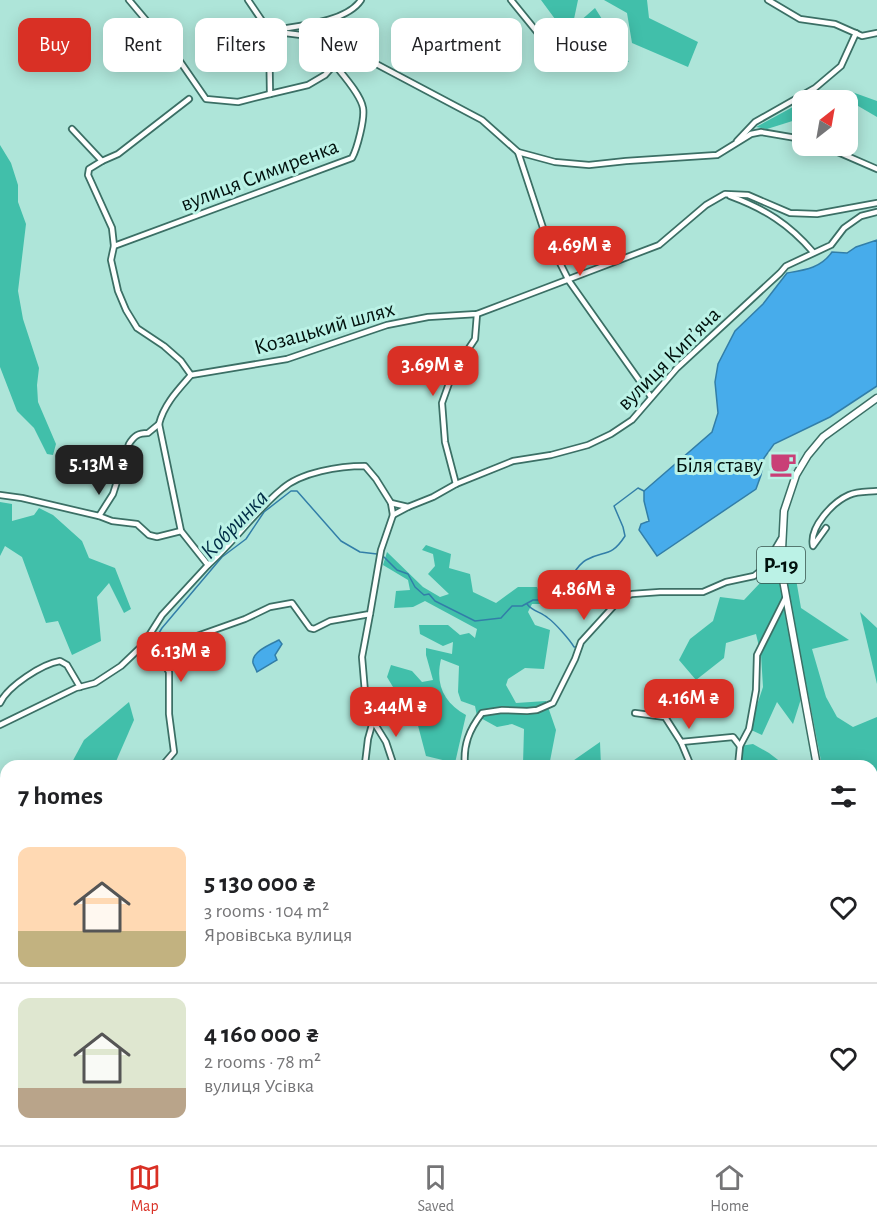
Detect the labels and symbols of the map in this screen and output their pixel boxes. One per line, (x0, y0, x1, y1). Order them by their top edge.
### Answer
north arrow (792, 90, 858, 156)
street label: вулиця Симиренка (177, 135, 341, 215)
pin: 4.69M ₴ (525, 226, 635, 277)
street label: Козацький шлях (252, 297, 397, 358)
street label: вулиця Кипʼяча (613, 303, 724, 414)
pin: 3.69M ₴ (378, 346, 488, 397)
pin: 5.13M ₴ (44, 445, 154, 496)
cafe icon: Біля ставу (768, 449, 798, 479)
place label: Біля ставу (675, 454, 764, 476)
water label: Кобринка (196, 486, 273, 564)
road number: Р-19 (757, 547, 805, 583)
pin: 4.86M ₴ (529, 570, 639, 621)
pin: 6.13M ₴ (126, 632, 236, 683)
pin: 4.16M ₴ (634, 679, 744, 730)
pin: 3.44M ₴ (341, 687, 451, 738)

